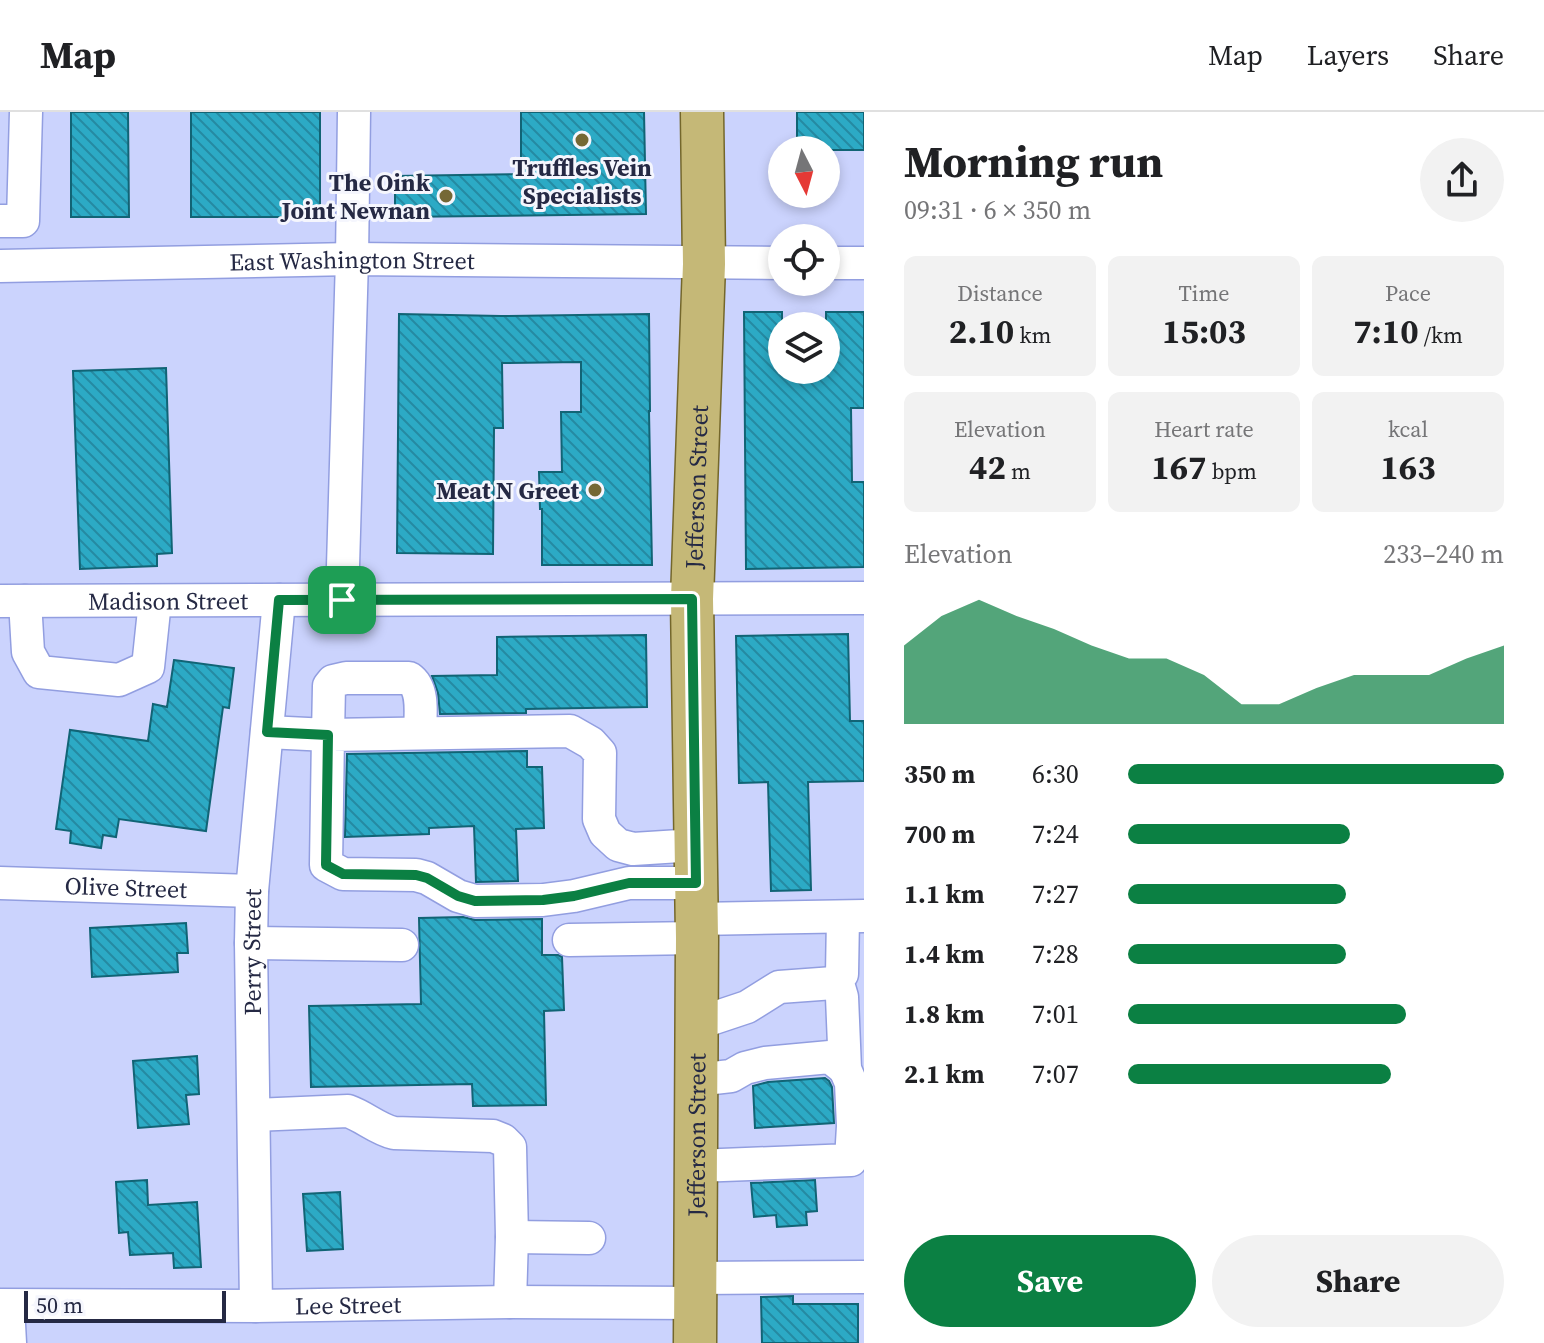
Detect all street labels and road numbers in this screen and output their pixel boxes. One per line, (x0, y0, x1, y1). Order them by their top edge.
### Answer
street label: East Washington Street (229, 242, 475, 278)
street label: Jefferson Street (677, 404, 715, 571)
street label: Madison Street (88, 584, 248, 617)
street label: Olive Street (64, 869, 188, 905)
street label: Perry Street (234, 888, 269, 1015)
street label: Jefferson Street (679, 1053, 713, 1218)
street label: Lee Street (294, 1287, 402, 1322)

